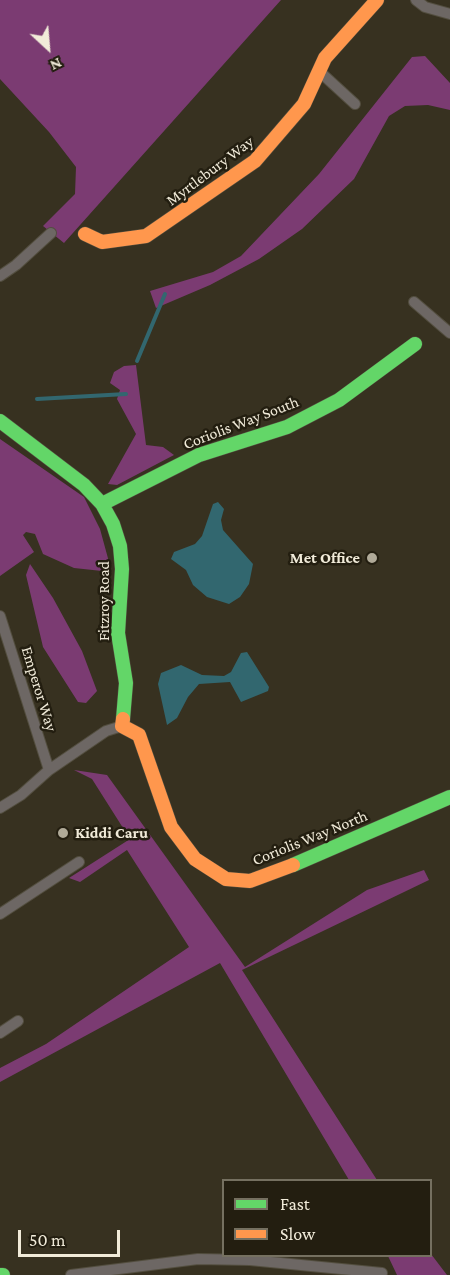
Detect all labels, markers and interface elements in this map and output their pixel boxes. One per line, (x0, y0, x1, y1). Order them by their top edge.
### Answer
north arrow (18, 18, 78, 78)
text: N (47, 55, 65, 75)
street label: Myrtlebury Way (163, 132, 257, 210)
street label: Coriolis Way South (180, 392, 302, 454)
place label: Met Office (290, 548, 360, 568)
marker: Met Office (365, 551, 379, 565)
street label: Fitzroy Road (94, 561, 114, 641)
street label: Emperor Way (17, 644, 61, 734)
street label: Coriolis Way North (250, 806, 370, 870)
place label: Kiddi Caru (75, 823, 148, 843)
marker: Kiddi Caru (56, 826, 70, 840)
legend (222, 1179, 432, 1257)
text: Fast (280, 1194, 310, 1214)
scale bar (21, 1218, 123, 1256)
text: Slow (280, 1224, 315, 1244)
text: 50 m (29, 1230, 66, 1250)

